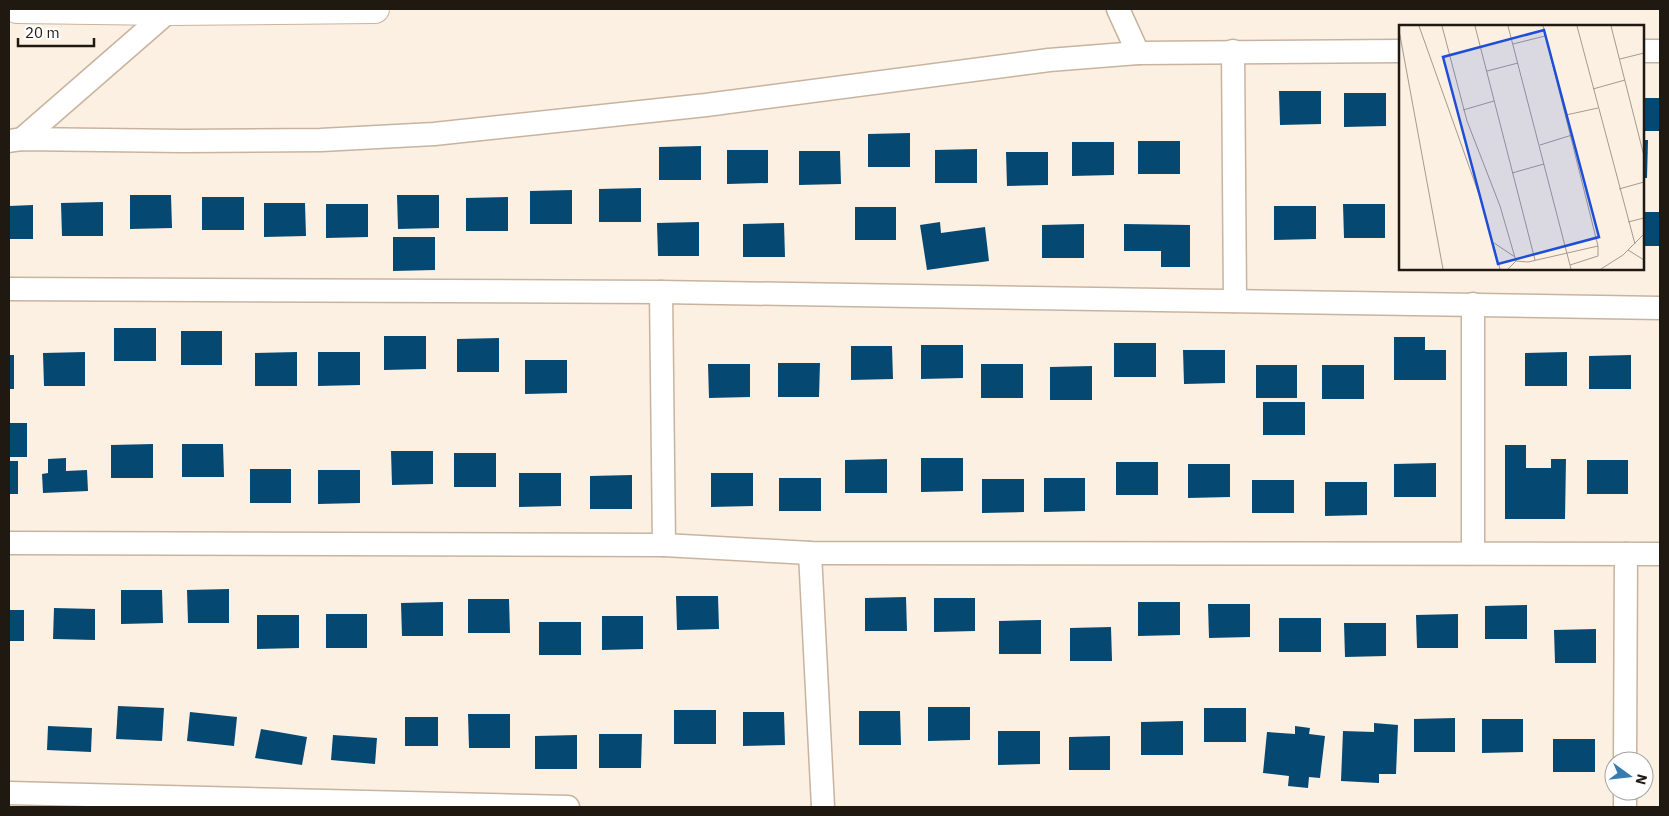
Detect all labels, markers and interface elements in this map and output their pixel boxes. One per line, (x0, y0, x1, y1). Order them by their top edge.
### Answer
scale bar (18, 15, 94, 47)
text: 20 m (25, 23, 60, 42)
inset map (1399, 25, 1644, 270)
north arrow (1604, 751, 1654, 801)
text: N (1632, 772, 1652, 787)

